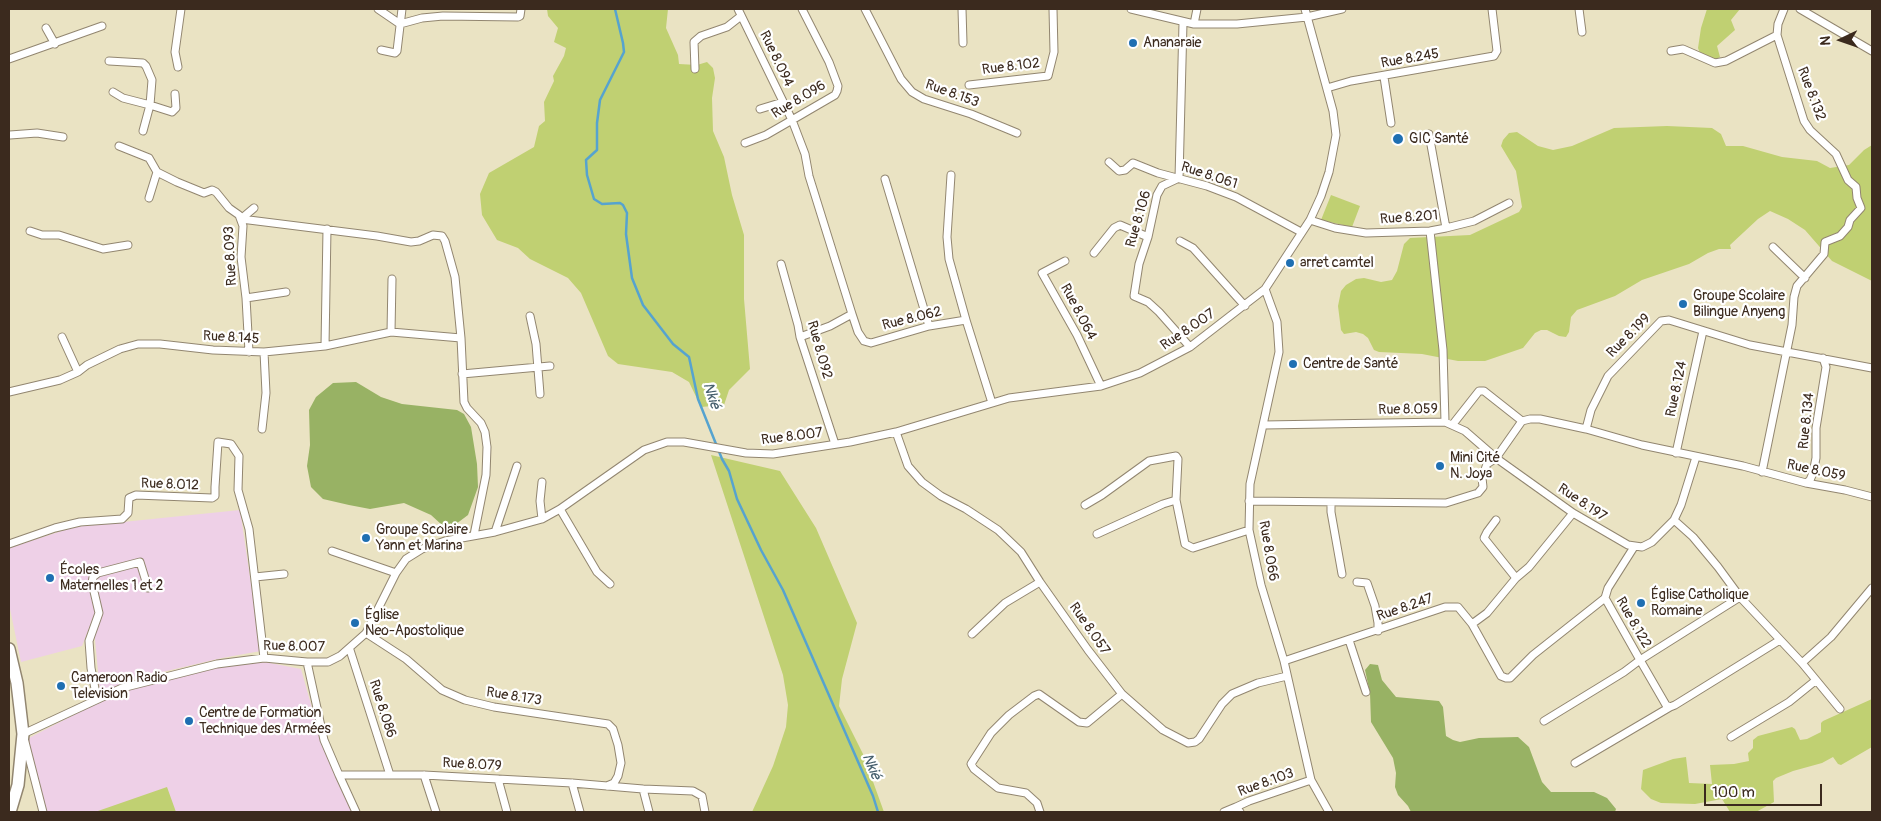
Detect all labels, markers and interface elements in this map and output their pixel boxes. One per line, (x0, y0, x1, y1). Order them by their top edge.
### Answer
north arrow (1816, 15, 1866, 65)
street label: Rue 8.094 (755, 28, 797, 90)
place label: Ananaraie (1143, 35, 1201, 51)
text: N (1817, 36, 1834, 46)
marker: Ananaraie (1127, 37, 1139, 49)
street label: Rue 8.245 (1380, 46, 1440, 72)
street label: Rue 8.102 (981, 55, 1041, 79)
street label: Rue 8.132 (1793, 65, 1829, 123)
street label: Rue 8.096 (769, 77, 829, 123)
street label: Rue 8.153 (923, 77, 981, 111)
place label: GIC Santé (1409, 131, 1469, 147)
marker: GIC Santé (1391, 132, 1405, 146)
street label: Rue 8.061 (1179, 159, 1239, 193)
street label: Rue 8.106 (1123, 189, 1155, 249)
street label: Rue 8.201 (1379, 208, 1439, 228)
street label: Rue 8.093 (221, 226, 241, 286)
place label: arret camtel (1300, 255, 1374, 271)
marker: arret camtel (1284, 257, 1296, 269)
street label: Rue 8.064 (1056, 281, 1100, 343)
place label: Groupe Scolaire Bilingue Anyeng (1693, 288, 1785, 321)
marker: Groupe Scolaire Bilingue Anyeng (1677, 298, 1689, 310)
street label: Rue 8.062 (880, 304, 944, 334)
street label: Rue 8.007 (1158, 306, 1218, 354)
street label: Rue 8.199 (1604, 311, 1654, 361)
street label: Rue 8.092 (803, 319, 835, 381)
street label: Rue 8.145 (202, 328, 260, 348)
place label: Centre de Santé (1303, 356, 1398, 372)
marker: Centre de Santé (1287, 358, 1299, 370)
street label: Rue 8.124 (1663, 360, 1691, 418)
water label: Nkié (698, 380, 724, 412)
street label: Rue 8.134 (1796, 392, 1818, 450)
street label: Rue 8.059 (1378, 401, 1438, 419)
street label: Rue 8.007 (760, 425, 824, 449)
place label: Mini Cité N. Joya (1450, 450, 1500, 482)
street label: Rue 8.059 (1785, 457, 1847, 485)
marker: Mini Cité N. Joya (1434, 460, 1446, 472)
street label: Rue 8.012 (141, 476, 199, 494)
street label: Rue 8.197 (1554, 481, 1610, 525)
street label: Rue 8.066 (1254, 519, 1282, 583)
place label: Groupe Scolaire Yann et Marina (376, 522, 468, 554)
marker: Groupe Scolaire Yann et Marina (360, 532, 372, 544)
place label: Écoles Maternelles 1 et 2 (60, 562, 163, 594)
marker: Écoles Maternelles 1 et 2 (44, 572, 56, 584)
place label: Église Catholique Romaine (1651, 587, 1749, 620)
street label: Rue 8.247 (1375, 591, 1435, 625)
street label: Rue 8.122 (1612, 594, 1654, 652)
marker: Église Catholique Romaine (1635, 597, 1647, 609)
street label: Rue 8.057 (1065, 600, 1113, 658)
place label: Église Neo-Apostolique (365, 607, 464, 640)
marker: Église Neo-Apostolique (349, 617, 361, 629)
street label: Rue 8.007 (263, 638, 325, 656)
place label: Cameroon Radio Television (71, 670, 168, 702)
street label: Rue 8.086 (365, 678, 399, 740)
marker: Cameroon Radio Television (55, 680, 67, 692)
street label: Rue 8.173 (485, 684, 543, 710)
place label: Centre de Formation Technique des Armées (199, 705, 331, 738)
marker: Centre de Formation Technique des Armées (183, 715, 195, 727)
water label: Nkié (857, 751, 885, 783)
street label: Rue 8.079 (442, 755, 502, 775)
street label: Rue 8.103 (1236, 765, 1296, 801)
scale bar (1706, 774, 1824, 806)
text: 100 m (1712, 783, 1755, 802)

